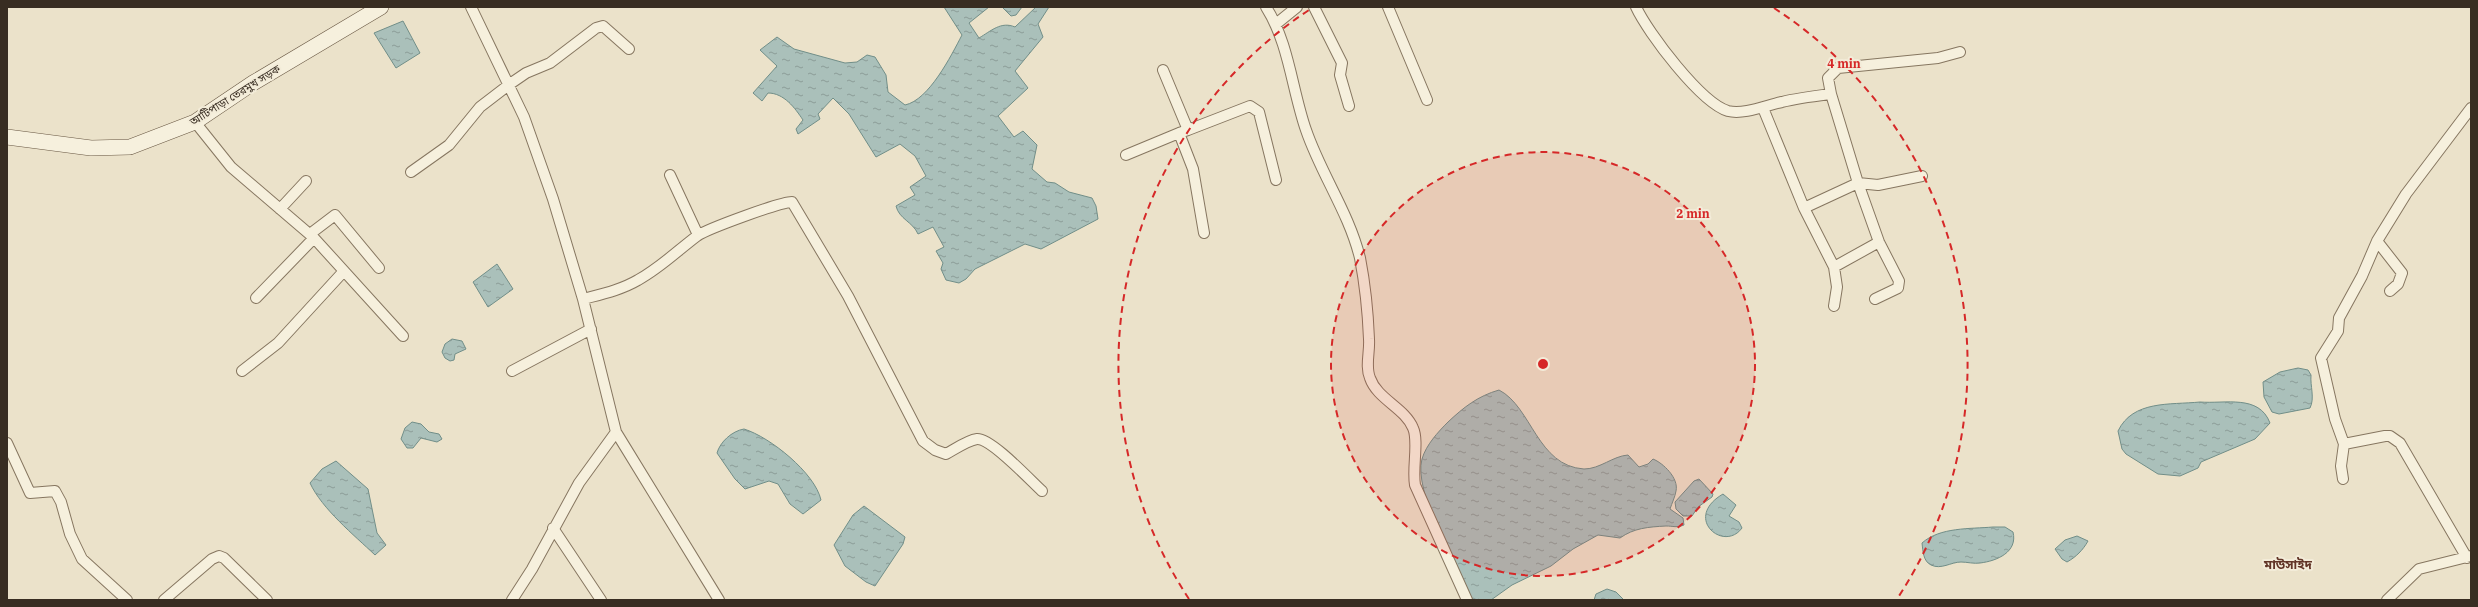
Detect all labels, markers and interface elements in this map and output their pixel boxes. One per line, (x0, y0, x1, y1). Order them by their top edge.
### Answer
text: 4 min (1827, 56, 1861, 71)
street label: আটিপাড়া তেরমুখ সড়ক (186, 61, 283, 129)
text: 2 min (1676, 206, 1710, 221)
centre of rings (1536, 357, 1550, 371)
district label: মাউসাইদ (2263, 556, 2312, 573)

